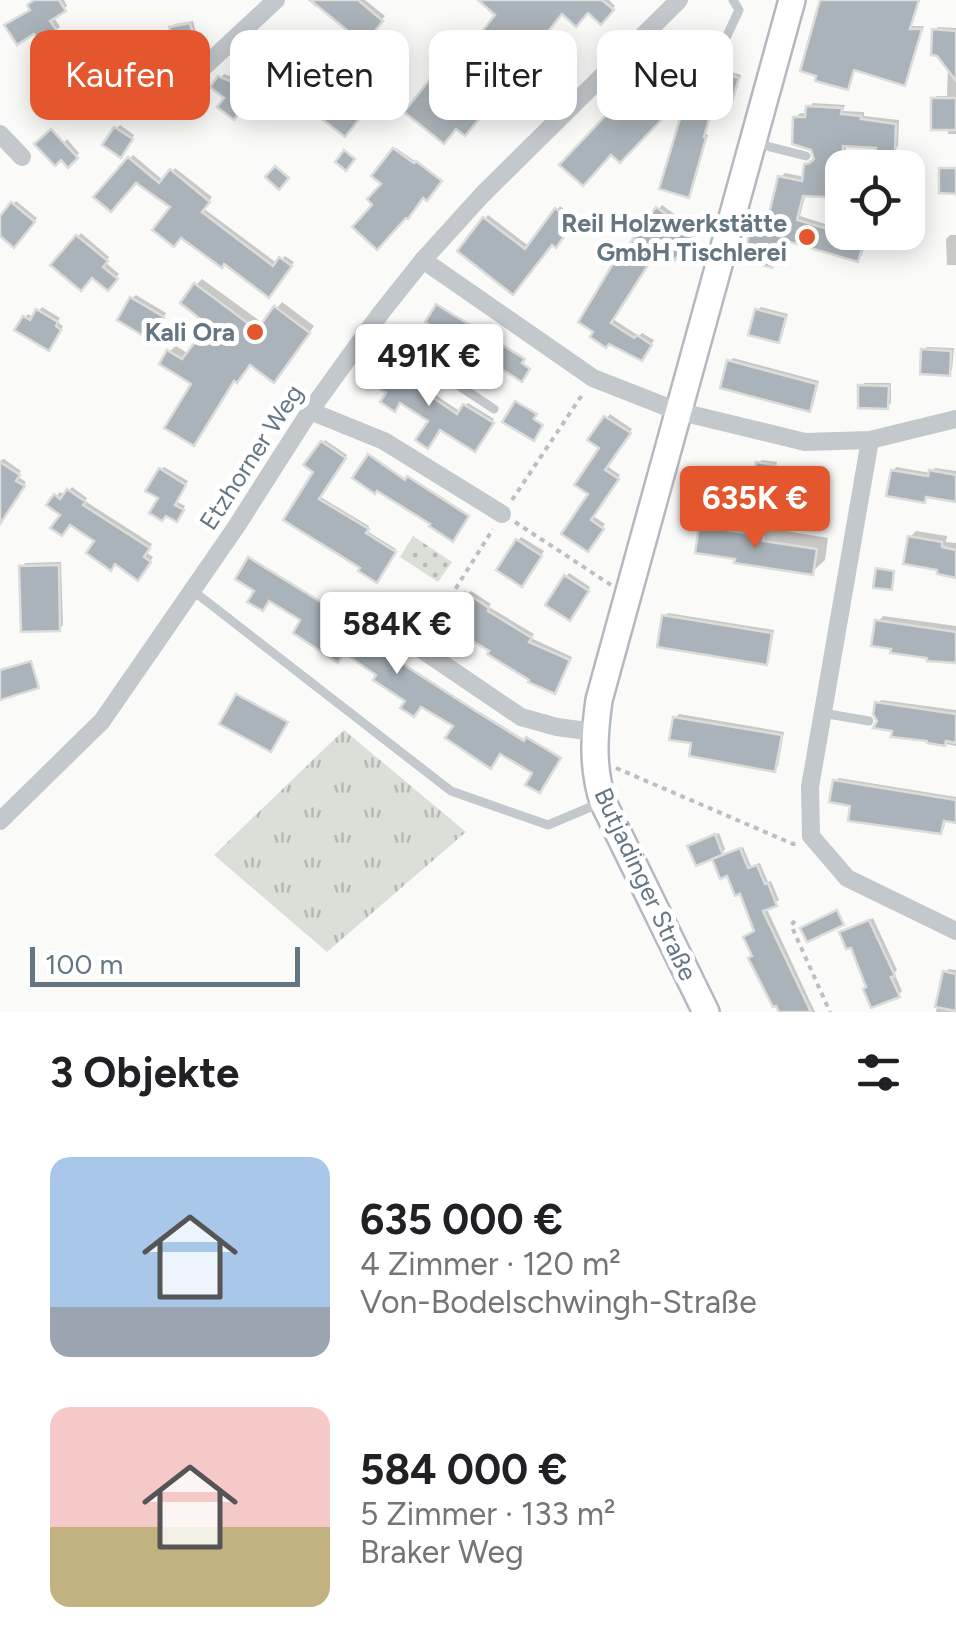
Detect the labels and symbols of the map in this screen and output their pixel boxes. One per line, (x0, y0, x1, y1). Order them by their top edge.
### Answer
place label: Reil Holzwerkstätte GmbH Tischlerei (561, 208, 787, 267)
marker: Reil Holzwerkstätte GmbH Tischlerei (796, 226, 818, 248)
place label: Kali Ora (145, 317, 235, 347)
marker: Kali Ora (244, 321, 266, 343)
pin: 491K € (348, 324, 510, 409)
street label: Etzhorner Weg (193, 379, 309, 535)
pin: 635K € (674, 466, 836, 551)
pin: 584K € (316, 592, 478, 677)
street label: Butjadinger Straße (588, 783, 704, 985)
scale bar (30, 942, 300, 986)

